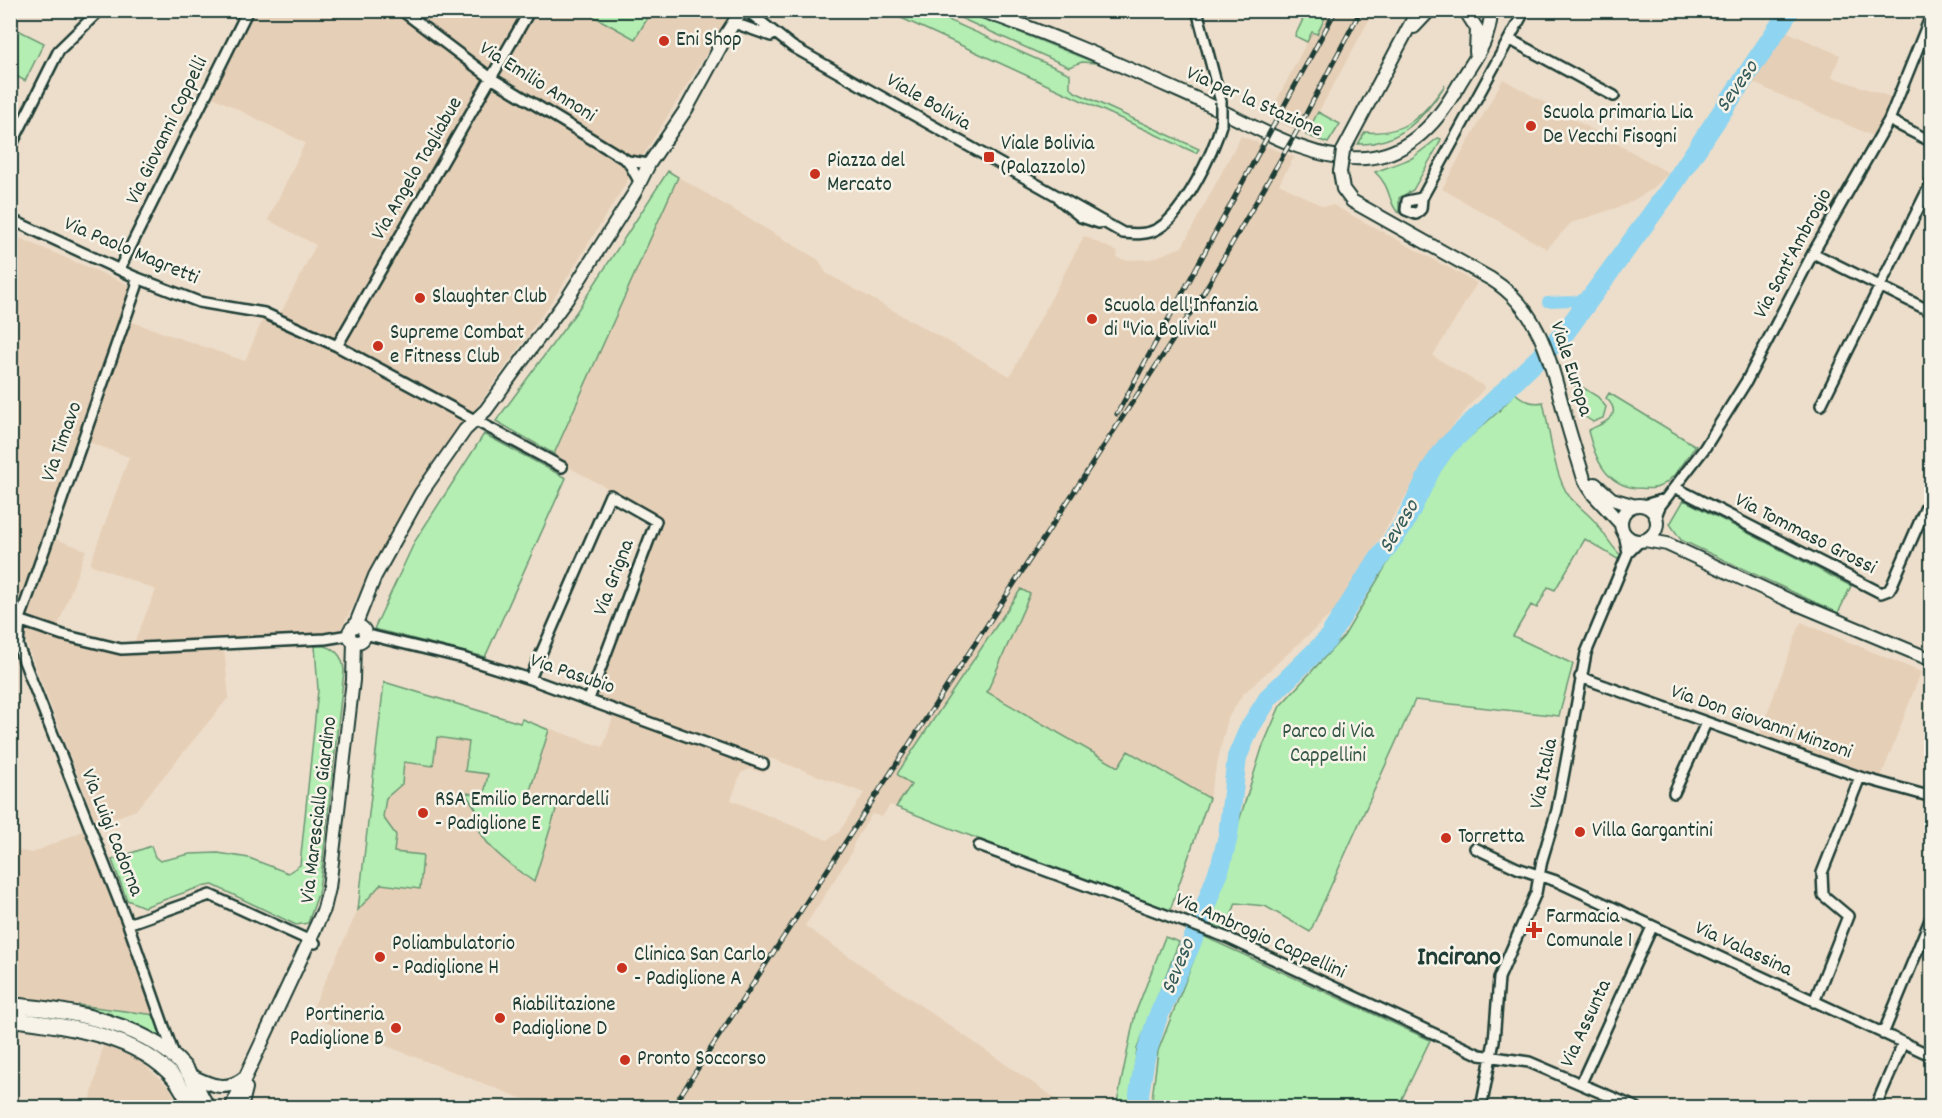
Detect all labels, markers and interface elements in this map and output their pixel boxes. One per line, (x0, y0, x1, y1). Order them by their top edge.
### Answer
place label: Eni Shop (676, 26, 742, 56)
marker: Eni Shop (657, 34, 671, 48)
street label: Via Emilio Annoni (473, 35, 602, 131)
street label: Via Giovanni Coppelli (119, 52, 217, 210)
water label: Seveso (1709, 54, 1768, 119)
street label: Via per la Stazione (1181, 59, 1327, 147)
street label: Viale Bolivia (880, 67, 977, 140)
street label: Via Angelo Tagliabue (365, 92, 471, 246)
place label: Scuola primaria Lia De Vecchi Fisogni (1543, 99, 1694, 153)
marker: Scuola primaria Lia De Vecchi Fisogni (1524, 119, 1538, 133)
place label: Viale Bolivia (Palazzolo) (1001, 130, 1096, 184)
place label: Piazza del Mercato (827, 147, 905, 201)
marker: Viale Bolivia (Palazzolo) (982, 150, 996, 164)
marker: Piazza del Mercato (808, 167, 822, 181)
street label: Via Sant'Ambrogio (1747, 183, 1841, 325)
street label: Via Paolo Magretti (59, 210, 203, 294)
place label: Slaughter Club (432, 283, 547, 313)
marker: Slaughter Club (413, 291, 427, 305)
place label: Scuola dell'Infanzia di "Via Bolivia" (1104, 292, 1259, 346)
marker: Scuola dell'Infanzia di "Via Bolivia" (1085, 312, 1099, 326)
street label: Viale Europa (1541, 318, 1600, 421)
place label: Supreme Combat e Fitness Club (390, 319, 525, 373)
marker: Supreme Combat e Fitness Club (371, 339, 385, 353)
street label: Via Timavo (35, 398, 91, 486)
street label: Via Tommaso Grossi (1729, 486, 1881, 584)
water label: Seveso (1372, 493, 1429, 560)
street label: Via Grigna (587, 534, 644, 621)
street label: Via Pasubio (525, 646, 619, 704)
street label: Via Don Giovanni Minzoni (1666, 678, 1856, 768)
street label: Via Maresciallo Giardino (294, 715, 346, 905)
park label: Parco di Via Cappellini (1282, 718, 1375, 772)
street label: Via Italia (1523, 735, 1567, 812)
street label: Via Luigi Cadorna (72, 765, 151, 902)
place label: RSA Emilio Bernardelli - Padiglione E (435, 786, 609, 840)
marker: RSA Emilio Bernardelli - Padiglione E (416, 806, 430, 820)
place label: Villa Gargantini (1592, 817, 1713, 847)
place label: Torretta (1458, 823, 1525, 853)
marker: Villa Gargantini (1573, 825, 1587, 839)
marker: Torretta (1439, 831, 1453, 845)
street label: Via Ambrogio Cappellini (1170, 886, 1350, 988)
place label: Farmacia Comunale 1 (1546, 903, 1632, 957)
street label: Via Valassina (1689, 914, 1798, 986)
marker: Farmacia Comunale 1 (1527, 923, 1541, 937)
place label: Poliambulatorio - Padiglione H (392, 930, 515, 984)
water label: Seveso (1154, 934, 1205, 999)
district label: Incirano (1417, 939, 1501, 978)
place label: Clinica San Carlo - Padiglione A (634, 941, 766, 995)
marker: Poliambulatorio - Padiglione H (373, 950, 387, 964)
marker: Clinica San Carlo - Padiglione A (615, 961, 629, 975)
street label: Via Assunta (1554, 974, 1621, 1073)
place label: Riabilitazione Padiglione D (512, 991, 615, 1045)
place label: Portineria Padiglione B (290, 1001, 385, 1055)
marker: Riabilitazione Padiglione D (493, 1011, 507, 1025)
marker: Portineria Padiglione B (389, 1021, 403, 1035)
place label: Pronto Soccorso (637, 1045, 766, 1075)
marker: Pronto Soccorso (618, 1053, 632, 1067)

